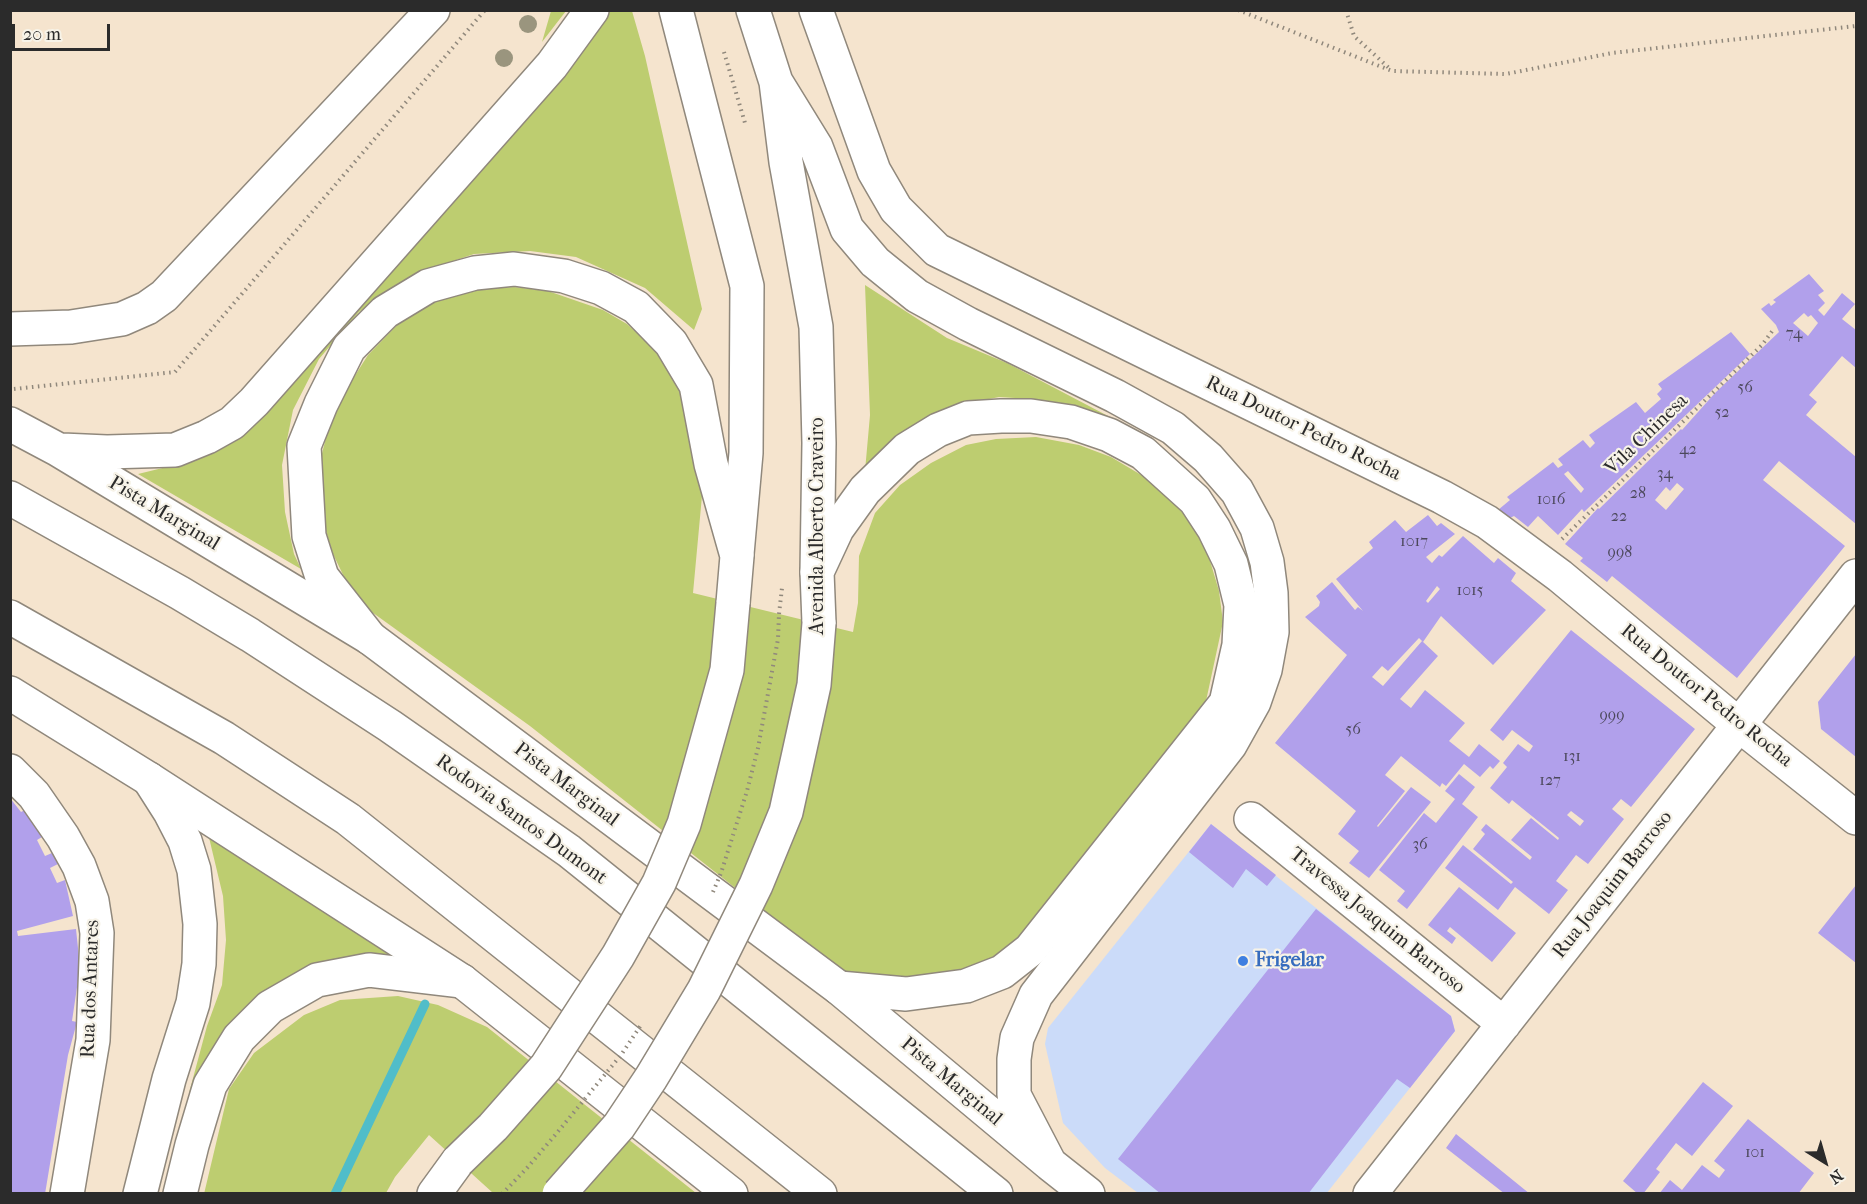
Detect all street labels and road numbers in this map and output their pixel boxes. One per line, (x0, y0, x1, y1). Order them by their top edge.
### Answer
street label: Rua Doutor Pedro Rocha (1201, 371, 1405, 487)
street label: Vila Chinesa (1600, 389, 1694, 481)
street label: Avenida Alberto Craveiro (806, 417, 830, 635)
street label: Pista Marginal (104, 471, 224, 557)
street label: Rua Doutor Pedro Rocha (1615, 619, 1797, 773)
street label: Pista Marginal (509, 738, 623, 832)
street label: Rodovia Santos Dumont (431, 750, 611, 890)
street label: Rua Joaquim Barroso (1548, 806, 1678, 964)
street label: Travessa Joaquim Barroso (1284, 843, 1470, 999)
street label: Rua dos Antares (77, 920, 105, 1058)
street label: Pista Marginal (895, 1033, 1007, 1131)

